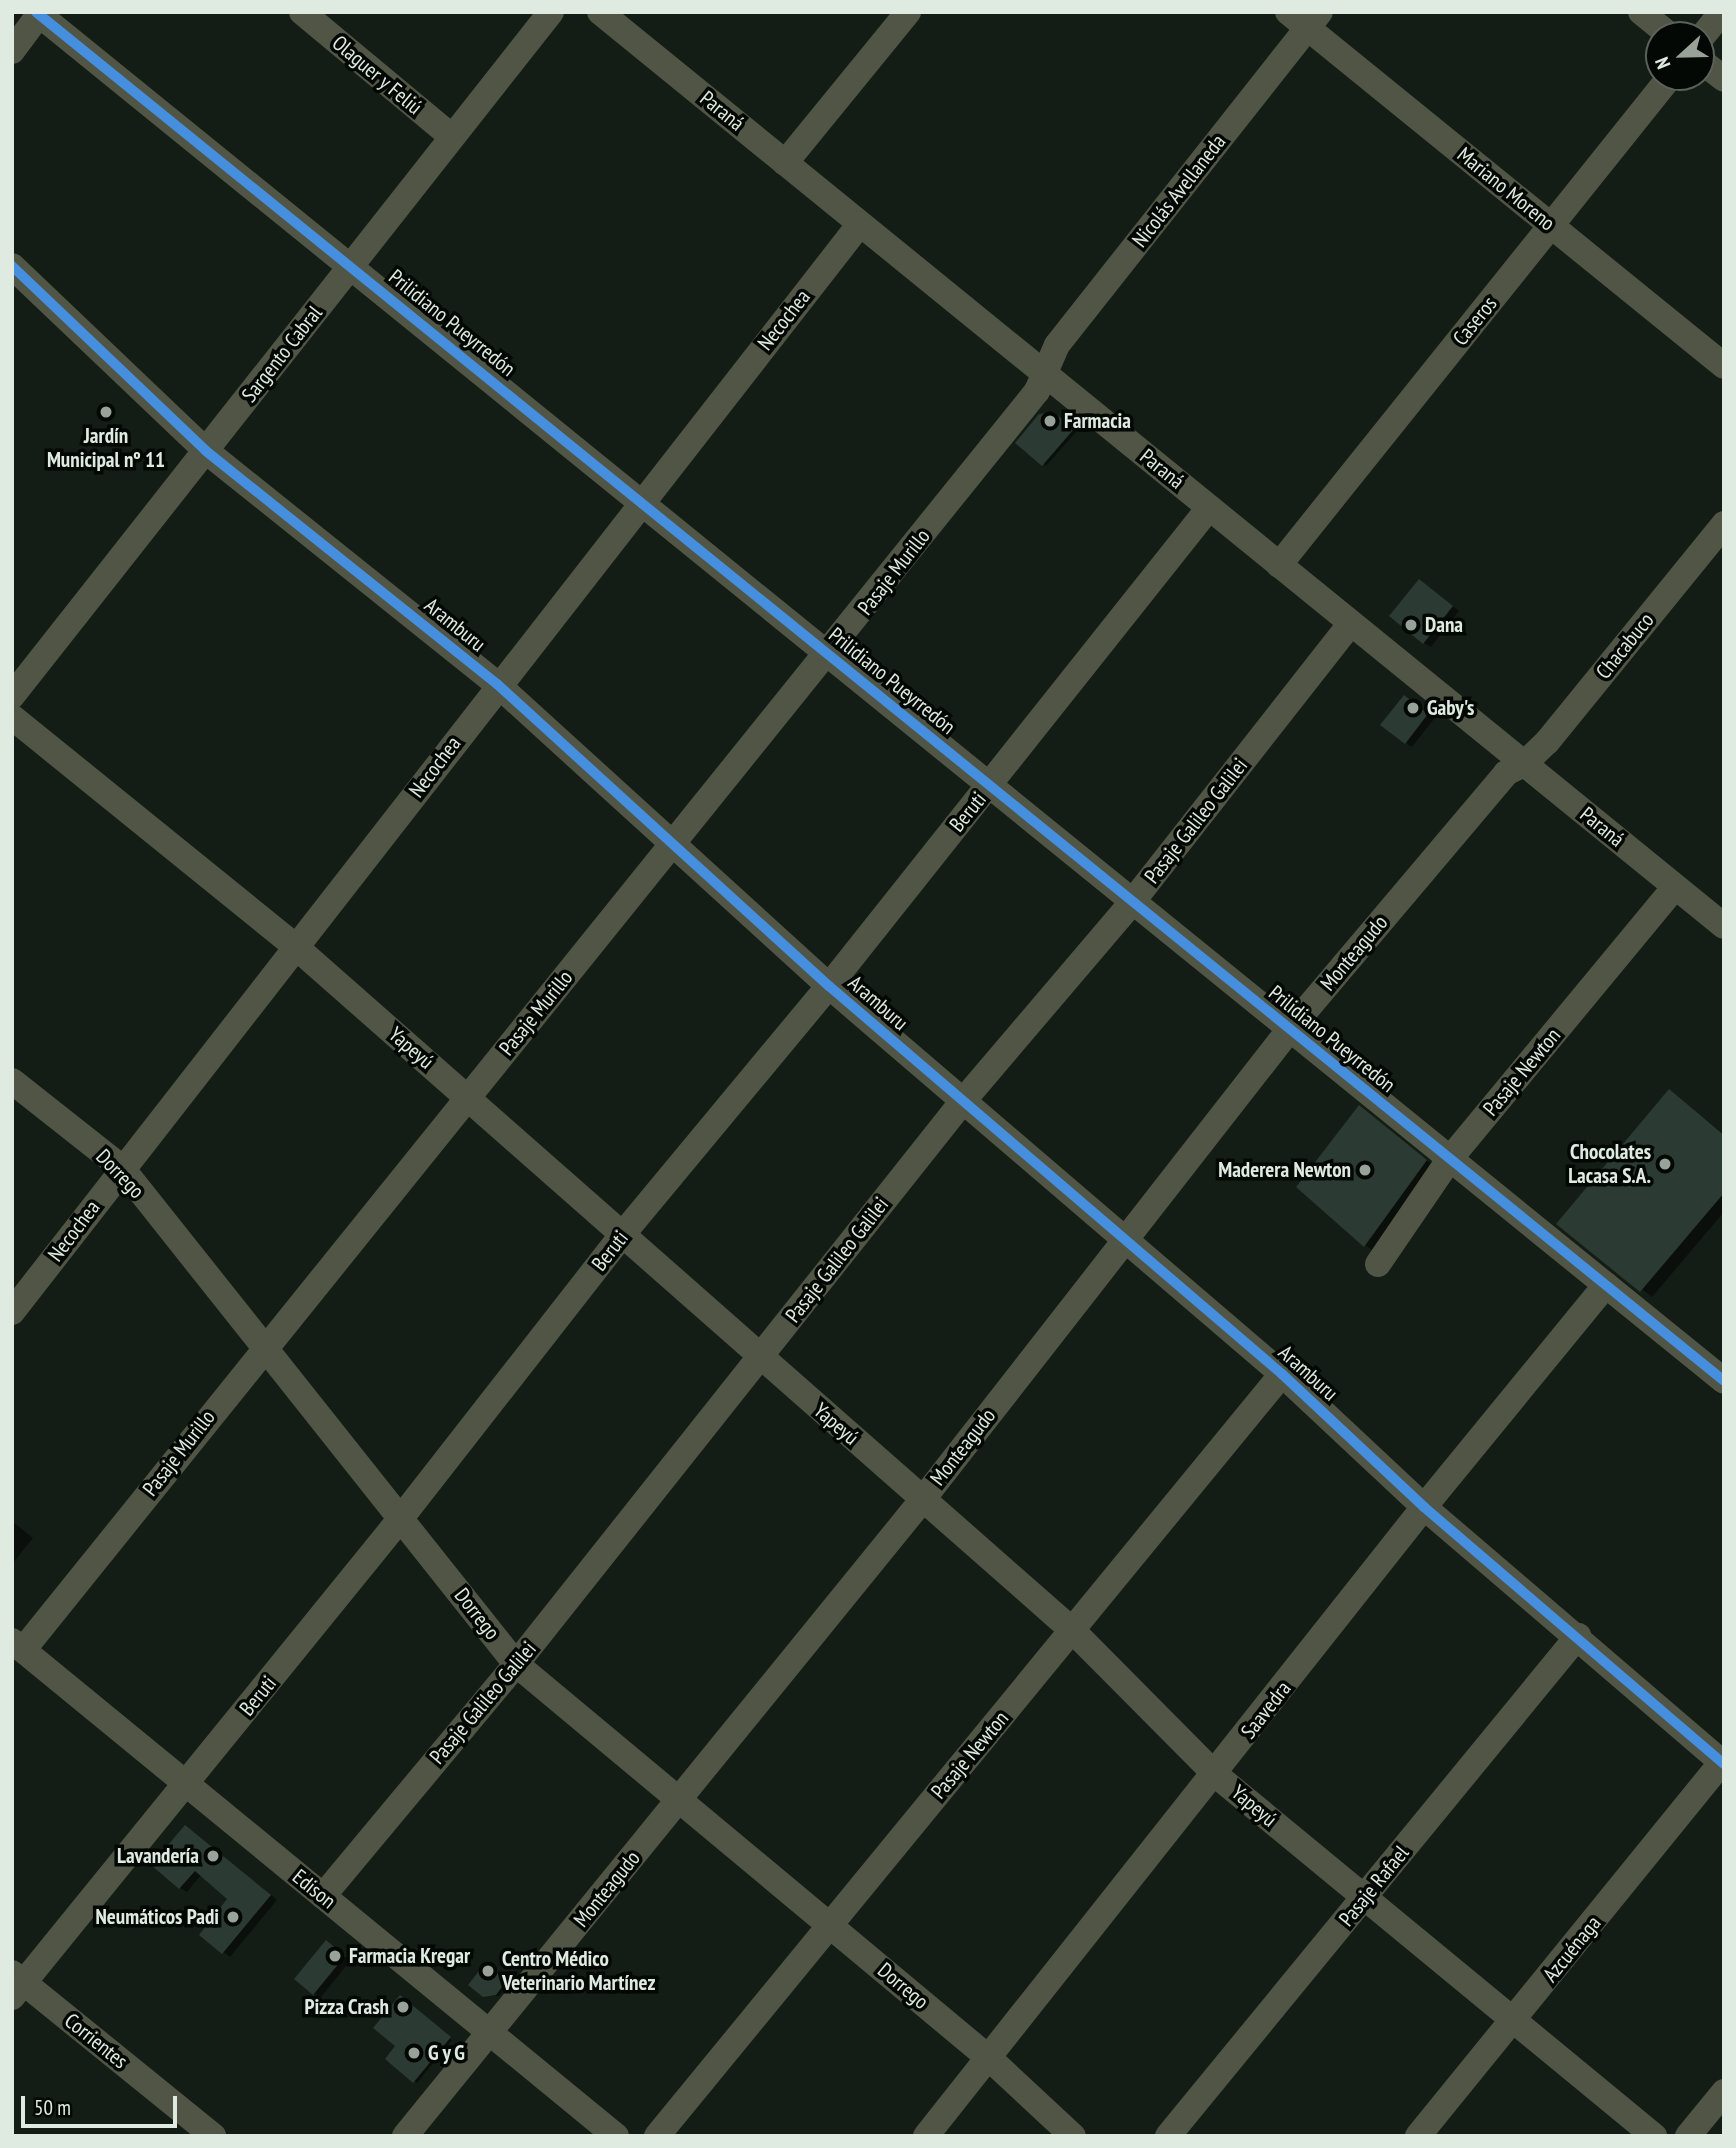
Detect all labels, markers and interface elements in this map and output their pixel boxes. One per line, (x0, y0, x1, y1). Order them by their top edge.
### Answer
north arrow (1645, 21, 1715, 91)
street label: Olaguer y Feliú (327, 30, 427, 120)
text: N (1649, 54, 1675, 72)
street label: Paraná (695, 86, 749, 136)
street label: Nicolás Avellaneda (1127, 129, 1231, 253)
street label: Mariano Moreno (1452, 142, 1560, 236)
street label: Prilidiano Pueyrredón (384, 264, 520, 382)
street label: Necochea (753, 285, 815, 355)
street label: Caseros (1448, 292, 1502, 350)
street label: Sargento Cabral (237, 301, 327, 407)
marker: Jardín Municipal nº 11 (98, 404, 114, 420)
place label: Farmacia (1064, 408, 1131, 434)
marker: Farmacia (1042, 413, 1058, 429)
place label: Jardín Municipal nº 11 (47, 423, 165, 473)
street label: Paraná (1135, 444, 1189, 494)
street label: Pasaje Murillo (853, 524, 935, 620)
street label: Aramburu (420, 593, 490, 657)
street label: Chacabuco (1591, 608, 1659, 684)
place label: Dana (1425, 612, 1463, 638)
marker: Dana (1403, 617, 1419, 633)
street label: Prilidiano Pueyrredón (824, 622, 960, 740)
place label: Gaby's (1427, 695, 1474, 721)
marker: Gaby's (1405, 700, 1421, 716)
street label: Necochea (404, 732, 466, 802)
street label: Pasaje Galileo Galilei (1139, 753, 1253, 889)
street label: Beruti (944, 787, 992, 837)
street label: Paraná (1575, 802, 1629, 852)
street label: Monteagudo (1315, 910, 1393, 996)
street label: Pasaje Murillo (494, 965, 578, 1061)
street label: Aramburu (843, 970, 913, 1036)
street label: Prilidiano Pueyrredón (1264, 980, 1400, 1098)
street label: Yapeyú (383, 1022, 439, 1074)
street label: Pasaje Newton (1478, 1023, 1566, 1121)
place label: Chocolates Lacasa S.A. (1568, 1139, 1651, 1189)
street label: Dorrego (91, 1144, 149, 1204)
marker: Chocolates Lacasa S.A. (1657, 1156, 1673, 1172)
place label: Maderera Newton (1218, 1157, 1351, 1183)
marker: Maderera Newton (1357, 1162, 1373, 1178)
street label: Pasaje Galileo Galilei (780, 1192, 894, 1328)
street label: Necochea (43, 1196, 105, 1266)
street label: Beruti (587, 1226, 633, 1276)
street label: Aramburu (1273, 1340, 1343, 1406)
street label: Yapeyú (808, 1398, 864, 1450)
street label: Monteagudo (925, 1404, 1001, 1490)
street label: Pasaje Murillo (138, 1405, 220, 1501)
street label: Dorrego (449, 1583, 505, 1645)
street label: Pasaje Galileo Galilei (425, 1637, 541, 1769)
street label: Beruti (234, 1671, 282, 1721)
street label: Saavedra (1236, 1676, 1296, 1744)
street label: Pasaje Newton (926, 1706, 1014, 1804)
street label: Yapeyú (1226, 1780, 1282, 1832)
street label: Pasaje Rafael (1334, 1841, 1414, 1931)
place label: Lavandería (117, 1843, 199, 1869)
street label: Monteagudo (569, 1846, 645, 1932)
marker: Lavandería (205, 1848, 221, 1864)
street label: Edison (287, 1864, 341, 1914)
place label: Neumáticos Padi (96, 1904, 219, 1930)
marker: Neumáticos Padi (225, 1909, 241, 1925)
street label: Azcuénaga (1538, 1911, 1606, 1987)
place label: Farmacia Kregar (349, 1943, 470, 1969)
place label: Centro Médico Veterinario Martínez (502, 1946, 655, 1996)
marker: Farmacia Kregar (327, 1948, 343, 1964)
street label: Dorrego (873, 1958, 933, 2014)
marker: Centro Médico Veterinario Martínez (480, 1963, 496, 1979)
place label: Pizza Crash (304, 1994, 389, 2020)
marker: Pizza Crash (395, 1999, 411, 2015)
street label: Corrientes (60, 2008, 132, 2074)
place label: G y G (428, 2040, 466, 2066)
marker: G y G (406, 2045, 422, 2061)
scale bar (24, 2082, 180, 2126)
text: 50 m (34, 2094, 71, 2121)

